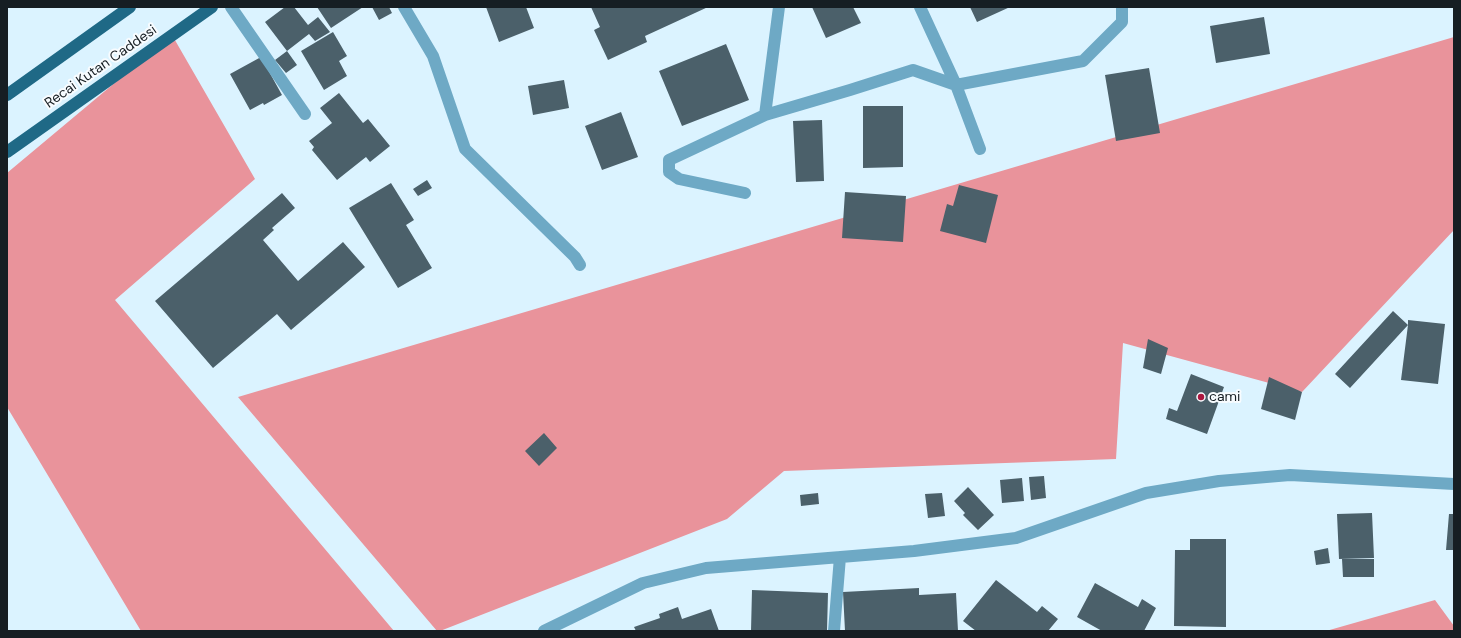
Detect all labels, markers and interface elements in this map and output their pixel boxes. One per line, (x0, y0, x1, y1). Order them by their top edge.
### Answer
street label: Recai Kutan Caddesi (42, 22, 160, 112)
place label: cami (1209, 389, 1240, 405)
marker: cami (1196, 392, 1206, 402)

